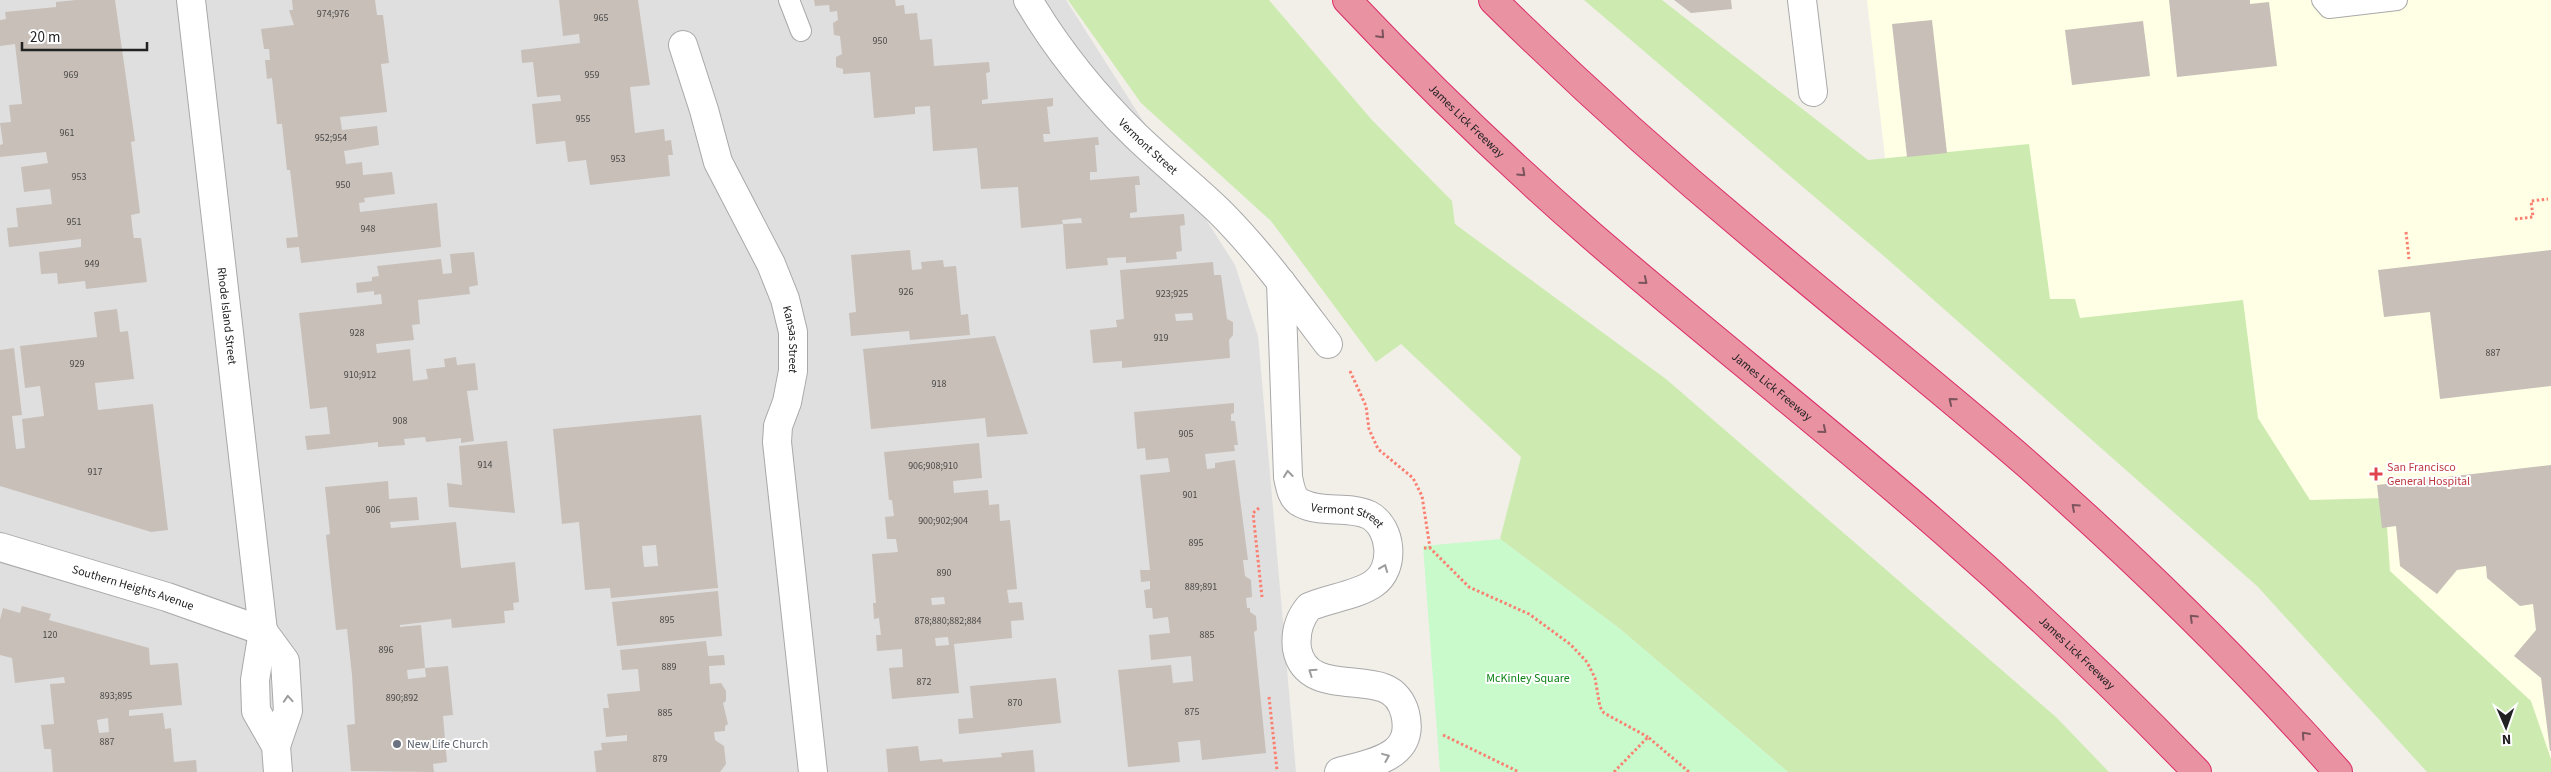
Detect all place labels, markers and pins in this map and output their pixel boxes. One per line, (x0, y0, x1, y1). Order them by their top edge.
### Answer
place label: San Francisco General Hospital (2387, 459, 2470, 490)
marker: San Francisco General Hospital (2369, 467, 2383, 481)
place label: New Life Church (407, 736, 488, 753)
marker: New Life Church (391, 738, 403, 750)

